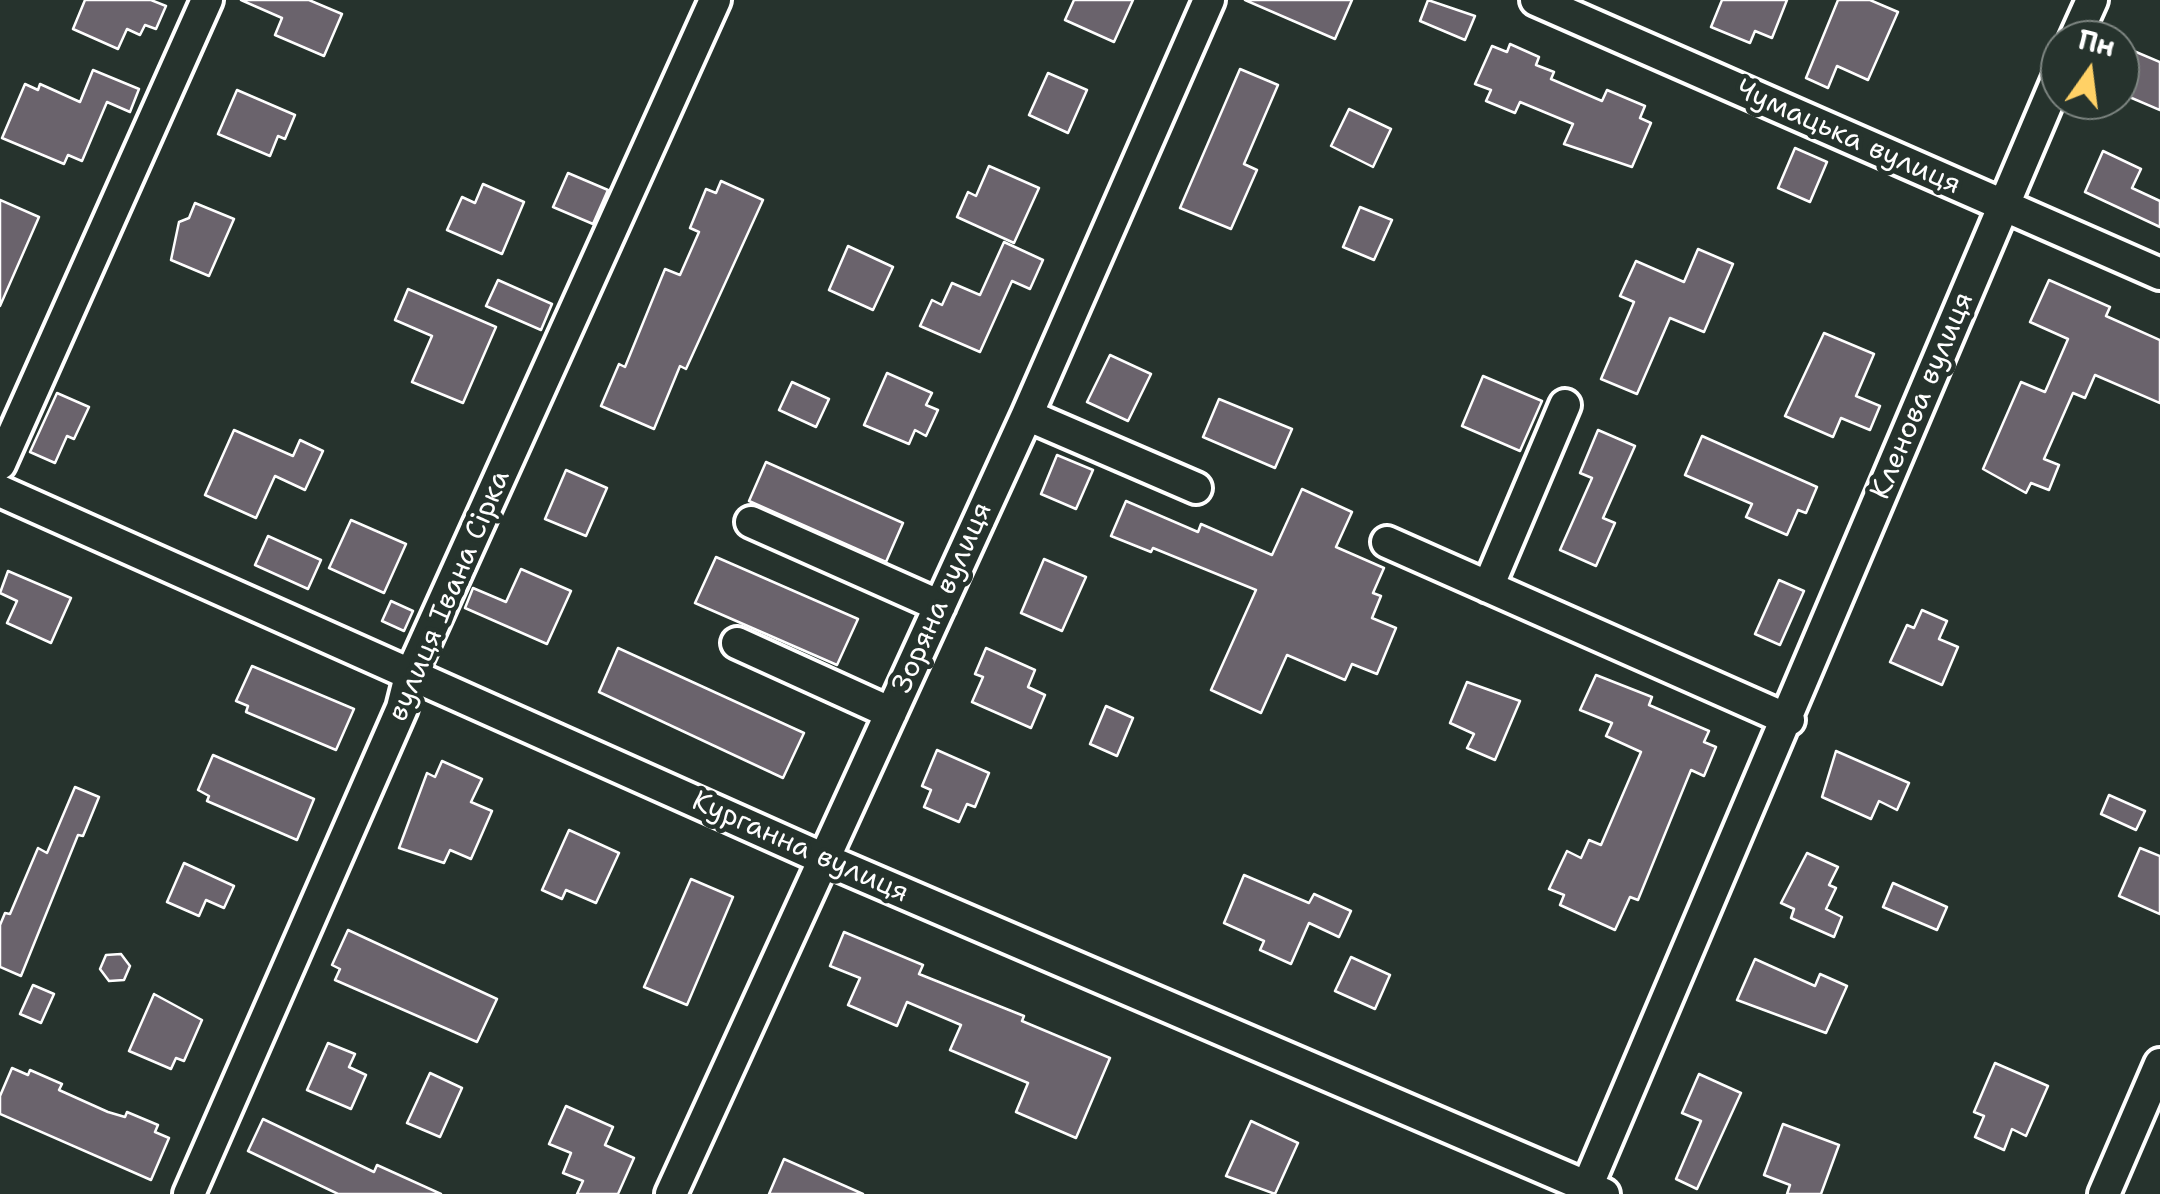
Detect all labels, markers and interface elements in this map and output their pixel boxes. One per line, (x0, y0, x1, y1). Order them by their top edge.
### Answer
north arrow (2040, 20, 2140, 120)
text: Пн (2074, 20, 2119, 66)
street label: Чумацька вулиця (1730, 73, 1966, 203)
street label: Кленова вулиця (1864, 287, 1982, 505)
street label: вулиця Івана Сірка (382, 465, 518, 727)
street label: Зоряна вулиця (886, 497, 1000, 699)
street label: Курганна вулиця (686, 785, 914, 911)

